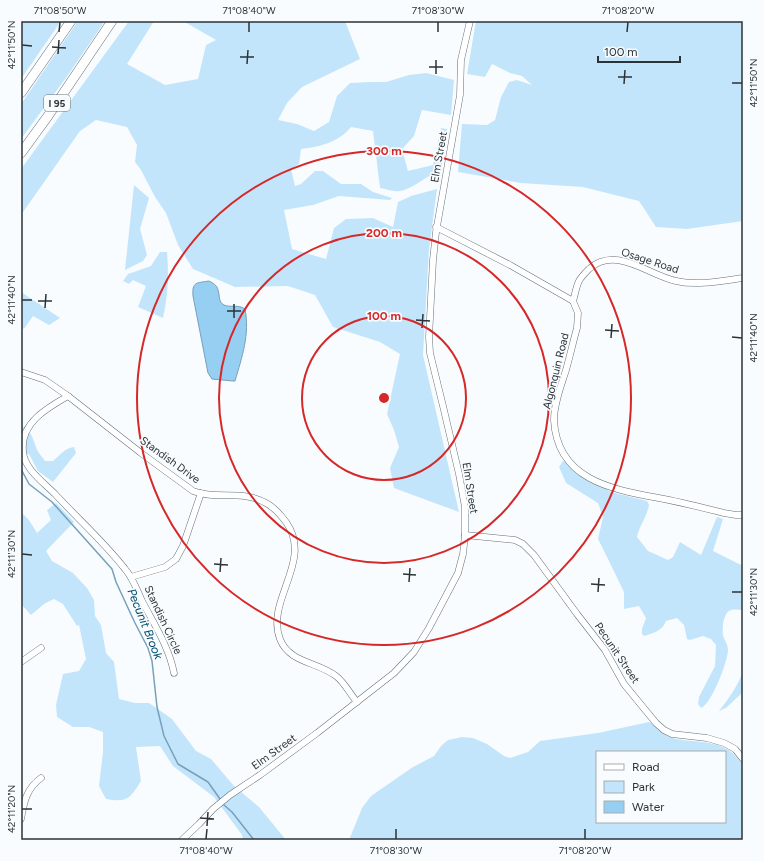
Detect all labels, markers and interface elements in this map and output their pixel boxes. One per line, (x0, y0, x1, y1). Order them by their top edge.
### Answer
text: 71°08'50"W (34, 4, 87, 17)
text: 71°08'40"W (222, 4, 276, 17)
text: 71°08'30"W (412, 4, 465, 17)
text: 71°08'20"W (602, 4, 655, 17)
text: 42°11'50"N (5, 21, 18, 69)
scale bar (598, 38, 680, 64)
text: 100 m (604, 45, 638, 59)
text: 42°11'50"N (747, 59, 760, 107)
road number: I 95 (44, 95, 70, 111)
street label: Elm Street (428, 130, 450, 184)
text: 300 m (366, 144, 402, 158)
text: 200 m (366, 226, 402, 240)
street label: Osage Road (620, 246, 680, 276)
text: 42°11'40"N (5, 275, 18, 325)
text: 100 m (367, 309, 401, 323)
text: 42°11'40"N (747, 313, 760, 363)
street label: Algonquin Road (540, 332, 572, 410)
centre of rings (377, 391, 391, 405)
street label: Standish Drive (137, 434, 203, 486)
street label: Elm Street (460, 461, 480, 515)
text: 42°11'30"N (5, 530, 18, 578)
text: 42°11'30"N (747, 568, 760, 616)
street label: Standish Circle (141, 584, 185, 656)
water label: Pecunit Brook (124, 587, 166, 662)
street label: Pecunit Street (592, 620, 642, 686)
street label: Elm Street (249, 732, 299, 772)
legend (596, 751, 726, 823)
text: Road (632, 760, 660, 774)
text: Park (632, 780, 655, 794)
text: 42°11'20"N (5, 785, 18, 833)
text: Water (632, 800, 664, 814)
text: 71°08'40"W (179, 844, 233, 857)
text: 71°08'30"W (370, 844, 423, 857)
text: 71°08'20"W (559, 844, 612, 857)

